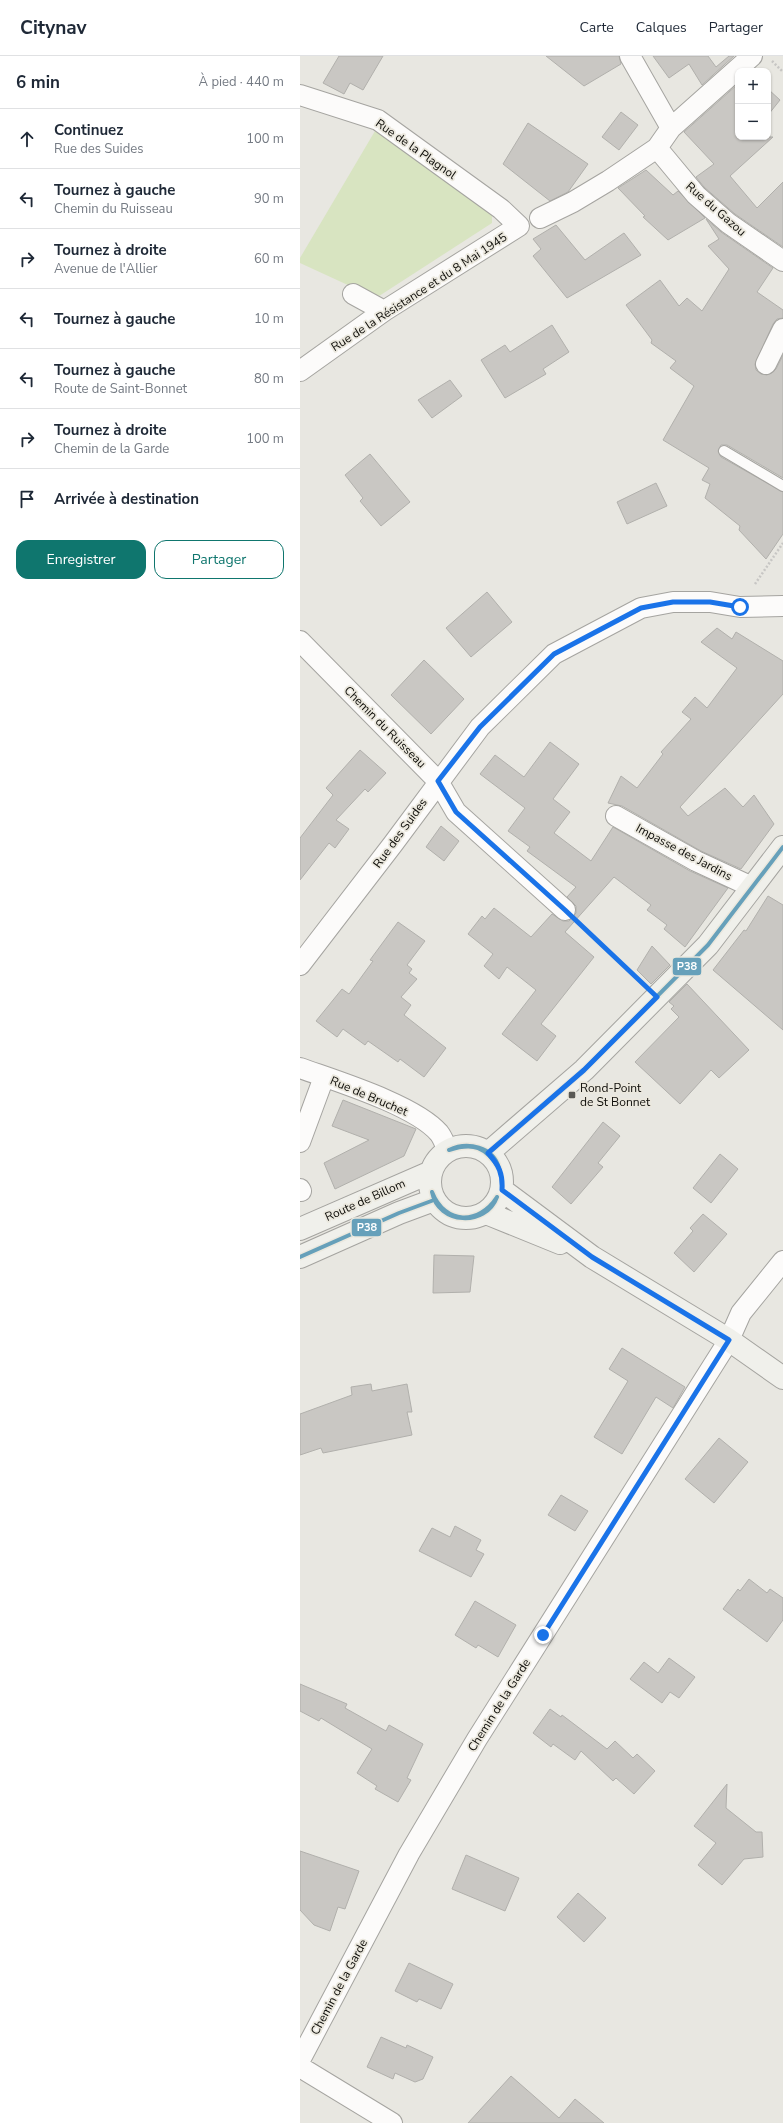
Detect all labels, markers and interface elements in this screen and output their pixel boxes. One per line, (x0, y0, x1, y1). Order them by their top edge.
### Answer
text: Citynav (20, 15, 87, 41)
text: Carte (580, 18, 614, 37)
text: Calques (636, 18, 687, 37)
text: Partager (709, 18, 763, 37)
map controls (735, 68, 771, 140)
button: + (735, 68, 771, 104)
text: 6 min (16, 71, 60, 94)
text: À pied · 440 m (199, 73, 284, 91)
button: − (735, 104, 771, 140)
street label: Rue de la Plagnol (372, 115, 460, 183)
text: Continuez (54, 120, 123, 140)
icon: ahead (16, 128, 38, 150)
text: 100 m (246, 130, 284, 148)
text: Rue des Suides (54, 140, 143, 158)
street label: Rue du Gazou (682, 178, 750, 240)
text: Tournez à gauche (54, 180, 176, 200)
icon: left (16, 188, 38, 210)
text: 90 m (254, 190, 284, 208)
text: Chemin du Ruisseau (54, 200, 173, 218)
street label: Rue de la Résistance et du 8 Mai 1945 (328, 229, 510, 355)
text: Tournez à droite (54, 240, 167, 260)
icon: right (16, 248, 38, 270)
text: 60 m (254, 250, 284, 268)
text: Avenue de l'Allier (54, 260, 157, 278)
icon: left (16, 308, 38, 330)
text: Tournez à gauche (54, 309, 176, 329)
text: 10 m (254, 310, 284, 328)
text: Tournez à gauche (54, 360, 176, 380)
icon: left (16, 368, 38, 390)
text: 80 m (254, 370, 284, 388)
text: Route de Saint-Bonnet (54, 380, 187, 398)
text: Tournez à droite (54, 420, 167, 440)
icon: right (16, 428, 38, 450)
text: 100 m (246, 430, 284, 448)
text: Chemin de la Garde (54, 440, 169, 458)
icon: arrive (16, 488, 38, 510)
text: Arrivée à destination (54, 489, 199, 509)
button: Enregistrer (16, 540, 146, 579)
button: Partager (154, 540, 284, 579)
route start (731, 598, 749, 616)
street label: Chemin du Ruisseau (341, 683, 429, 771)
street label: Rue des Suides (369, 795, 431, 871)
street label: Impasse des Jardins (633, 820, 735, 884)
line badge: P38 (672, 957, 702, 976)
text: P38 (677, 959, 698, 974)
street label: Rue de Bruchet (328, 1072, 411, 1120)
place label: Rond-Point de St Bonnet (580, 1080, 651, 1110)
marker: Rond-Point de St Bonnet (567, 1090, 577, 1100)
street label: Route de Billom (322, 1175, 408, 1225)
line badge: P38 (351, 1218, 382, 1237)
text: P38 (357, 1220, 378, 1235)
route end (534, 1626, 552, 1644)
street label: Chemin de la Garde (464, 1656, 534, 1754)
street label: Chemin de la Garde (307, 1936, 371, 2038)

